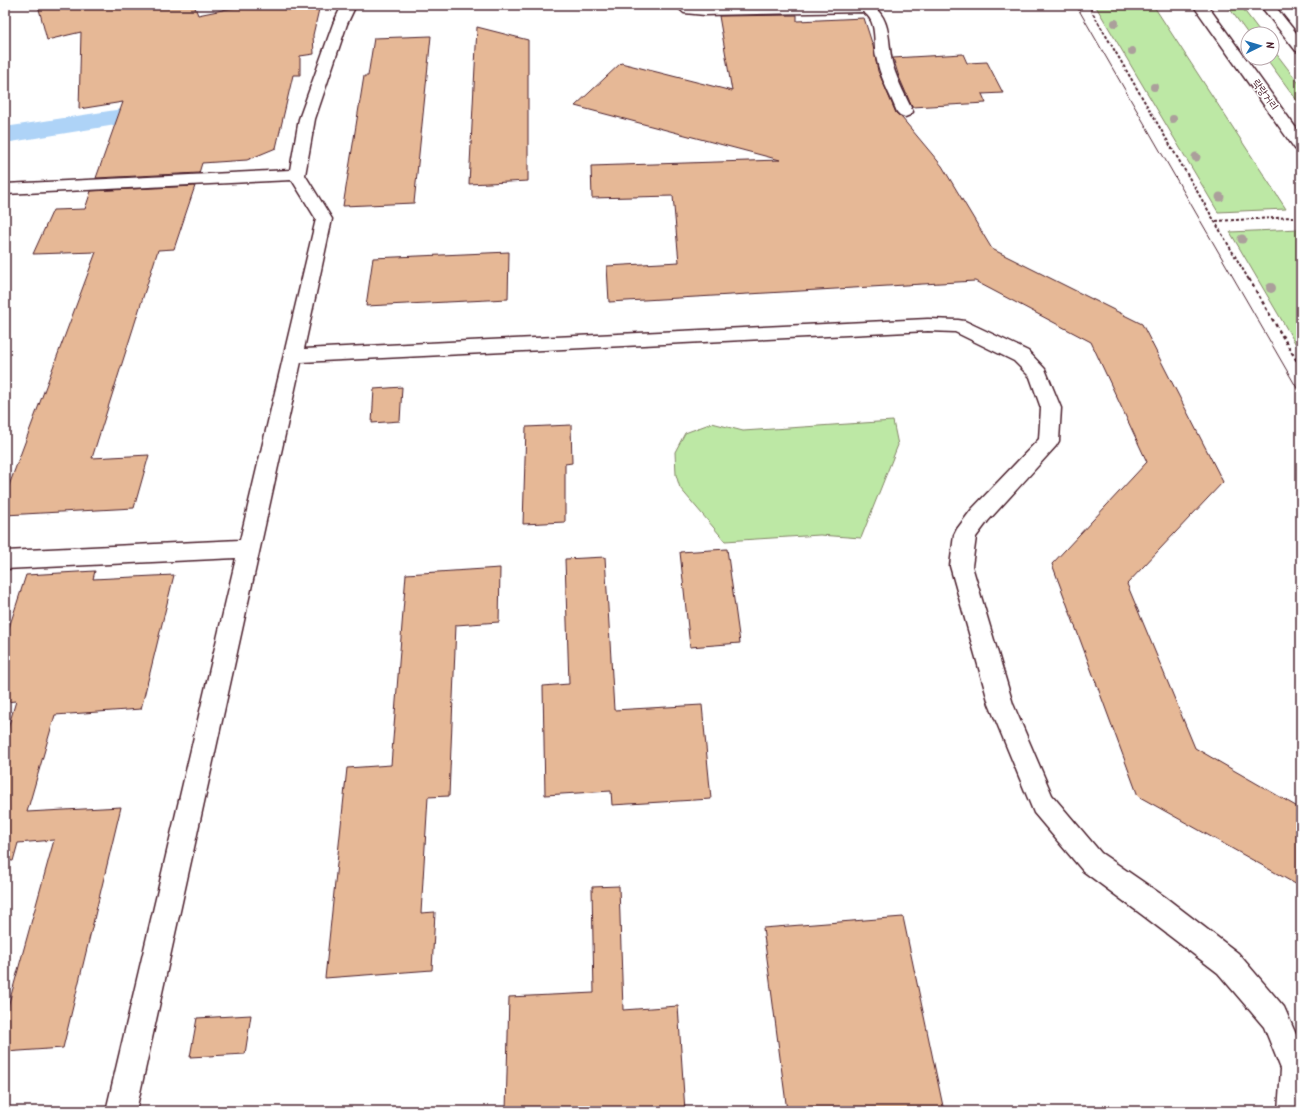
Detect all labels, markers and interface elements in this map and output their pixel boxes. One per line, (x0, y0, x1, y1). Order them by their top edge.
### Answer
north arrow (1240, 26, 1280, 66)
text: N (1260, 41, 1278, 50)
street label: 락랑거리 (1247, 75, 1283, 115)

